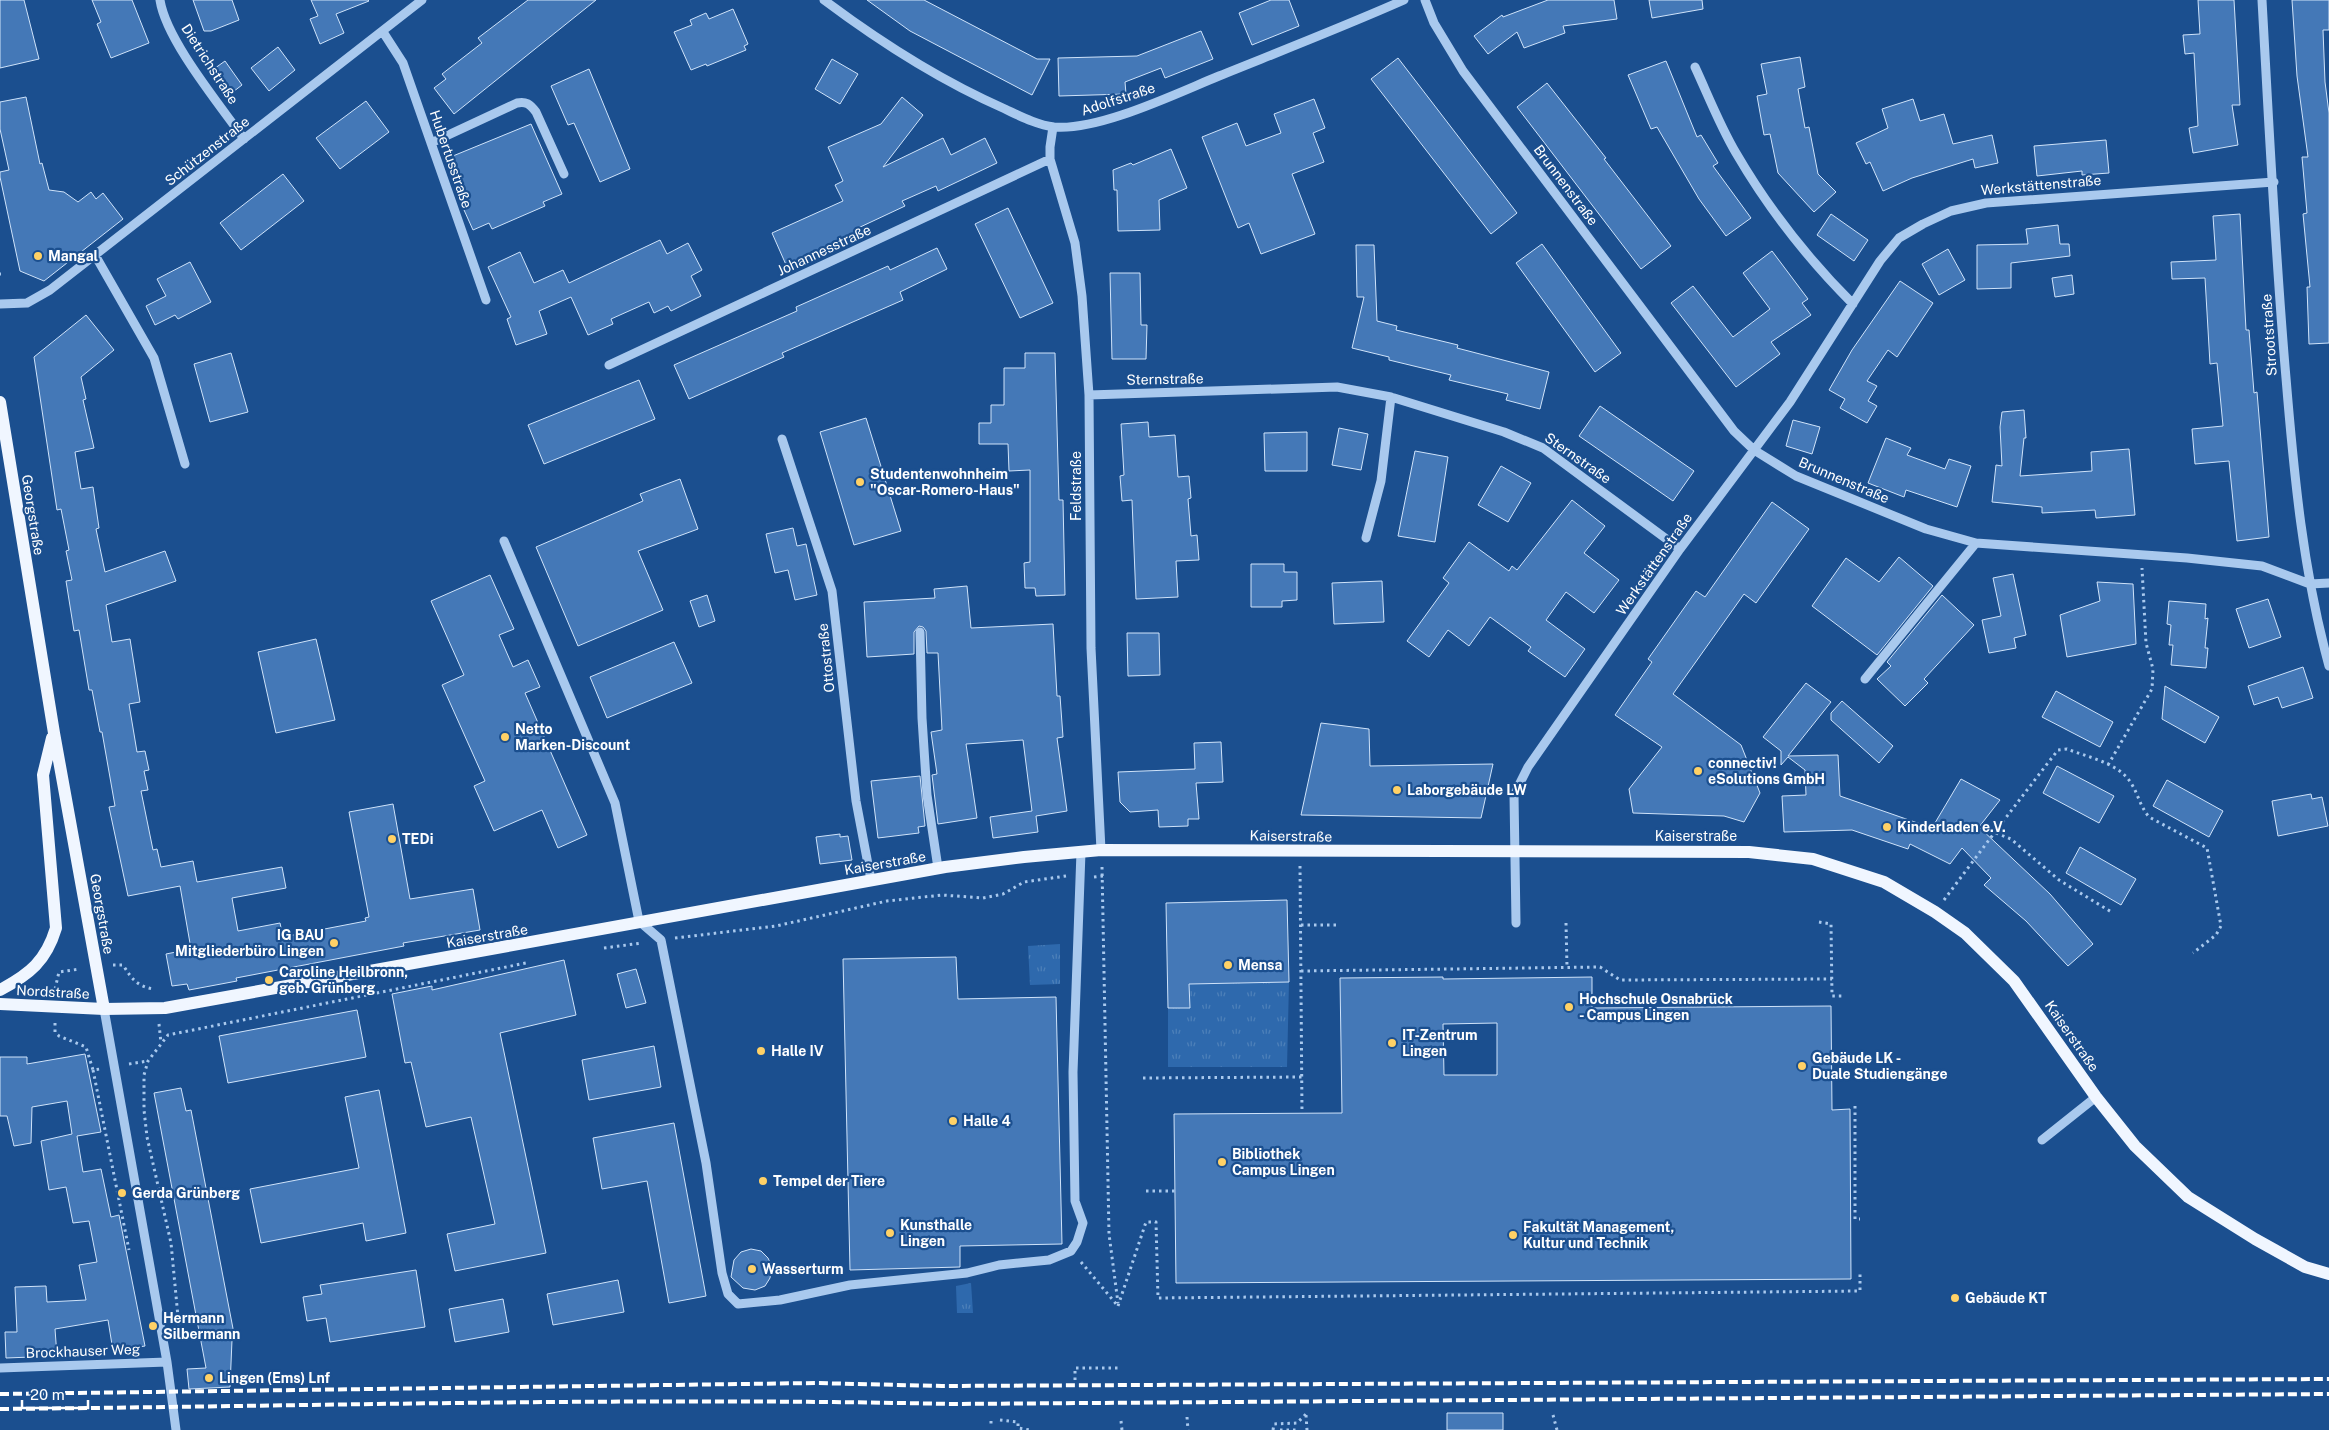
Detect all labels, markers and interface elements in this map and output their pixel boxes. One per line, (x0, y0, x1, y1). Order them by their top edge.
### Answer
street label: Dietrichstraße (178, 21, 242, 107)
street label: Adolfstraße (1079, 79, 1157, 118)
street label: Hubertusstraße (427, 108, 475, 210)
street label: Schützenstraße (162, 113, 252, 189)
street label: Brunnenstraße (1531, 142, 1602, 228)
street label: Werkstättenstraße (1980, 172, 2102, 198)
street label: Johannesstraße (775, 221, 874, 279)
place label: Mangal (48, 248, 99, 264)
marker: Mangal (32, 250, 44, 262)
street label: Strootstraße (2258, 293, 2280, 377)
street label: Sternstraße (1126, 370, 1204, 388)
street label: Sternstraße (1542, 429, 1614, 487)
street label: Feldstraße (1068, 451, 1084, 521)
street label: Brunnenstraße (1796, 454, 1892, 506)
place label: Studentenwohnheim "Oscar-Romero-Haus" (870, 466, 1020, 498)
street label: Georgstraße (19, 474, 47, 556)
marker: Studentenwohnheim "Oscar-Romero-Haus" (854, 476, 866, 488)
street label: Werkstättenstraße (1613, 510, 1695, 618)
street label: Ottostraße (814, 623, 838, 693)
place label: Netto Marken-Discount (515, 721, 630, 753)
marker: Netto Marken-Discount (499, 731, 511, 743)
place label: connectiv! eSolutions GmbH (1708, 755, 1825, 787)
marker: connectiv! eSolutions GmbH (1692, 765, 1704, 777)
place label: Laborgebäude LW (1407, 782, 1527, 798)
marker: Laborgebäude LW (1391, 784, 1403, 796)
place label: Kinderladen e.V. (1897, 819, 2006, 835)
marker: Kinderladen e.V. (1881, 821, 1893, 833)
street label: Kaiserstraße (1250, 827, 1332, 845)
street label: Kaiserstraße (1655, 828, 1737, 844)
place label: TEDi (402, 831, 433, 847)
marker: TEDi (386, 833, 398, 845)
street label: Kaiserstraße (843, 848, 927, 878)
street label: Georgstraße (87, 873, 117, 955)
street label: Kaiserstraße (445, 921, 529, 951)
place label: IG BAU Mitgliederbüro Lingen (175, 927, 324, 959)
marker: IG BAU Mitgliederbüro Lingen (328, 937, 340, 949)
place label: Mensa (1238, 957, 1282, 973)
marker: Mensa (1222, 959, 1234, 971)
place label: Caroline Heilbronn, geb. Grünberg (279, 964, 408, 996)
marker: Caroline Heilbronn, geb. Grünberg (263, 974, 275, 986)
street label: Nordstraße (16, 982, 90, 1002)
place label: Hochschule Osnabrück - Campus Lingen (1579, 991, 1733, 1023)
street label: Kaiserstraße (2042, 998, 2102, 1074)
marker: Hochschule Osnabrück - Campus Lingen (1563, 1001, 1575, 1013)
place label: IT-Zentrum Lingen (1402, 1027, 1477, 1059)
marker: IT-Zentrum Lingen (1386, 1037, 1398, 1049)
place label: Halle IV (771, 1043, 824, 1059)
marker: Halle IV (755, 1045, 767, 1057)
place label: Gebäude LK - Duale Studiengänge (1812, 1050, 1947, 1082)
marker: Gebäude LK - Duale Studiengänge (1796, 1060, 1808, 1072)
place label: Halle 4 (963, 1113, 1011, 1129)
marker: Halle 4 (947, 1115, 959, 1127)
place label: Bibliothek Campus Lingen (1232, 1146, 1335, 1178)
marker: Bibliothek Campus Lingen (1216, 1156, 1228, 1168)
place label: Tempel der Tiere (773, 1173, 885, 1189)
marker: Tempel der Tiere (757, 1175, 769, 1187)
place label: Gerda Grünberg (132, 1185, 240, 1201)
marker: Gerda Grünberg (116, 1187, 128, 1199)
place label: Kunsthalle Lingen (900, 1217, 972, 1249)
place label: Fakultät Management, Kultur und Technik (1523, 1219, 1674, 1251)
marker: Kunsthalle Lingen (884, 1227, 896, 1239)
marker: Fakultät Management, Kultur und Technik (1507, 1229, 1519, 1241)
place label: Wasserturm (762, 1261, 844, 1277)
marker: Wasserturm (746, 1263, 758, 1275)
place label: Gebäude KT (1965, 1290, 2047, 1306)
marker: Gebäude KT (1949, 1292, 1961, 1304)
place label: Hermann Silbermann (163, 1310, 240, 1342)
marker: Hermann Silbermann (147, 1320, 159, 1332)
street label: Brockhauser Weg (25, 1341, 141, 1361)
place label: Lingen (Ems) Lnf (219, 1370, 331, 1386)
marker: Lingen (Ems) Lnf (203, 1372, 215, 1384)
scale bar (22, 1378, 89, 1410)
text: 20 m (30, 1386, 65, 1403)

